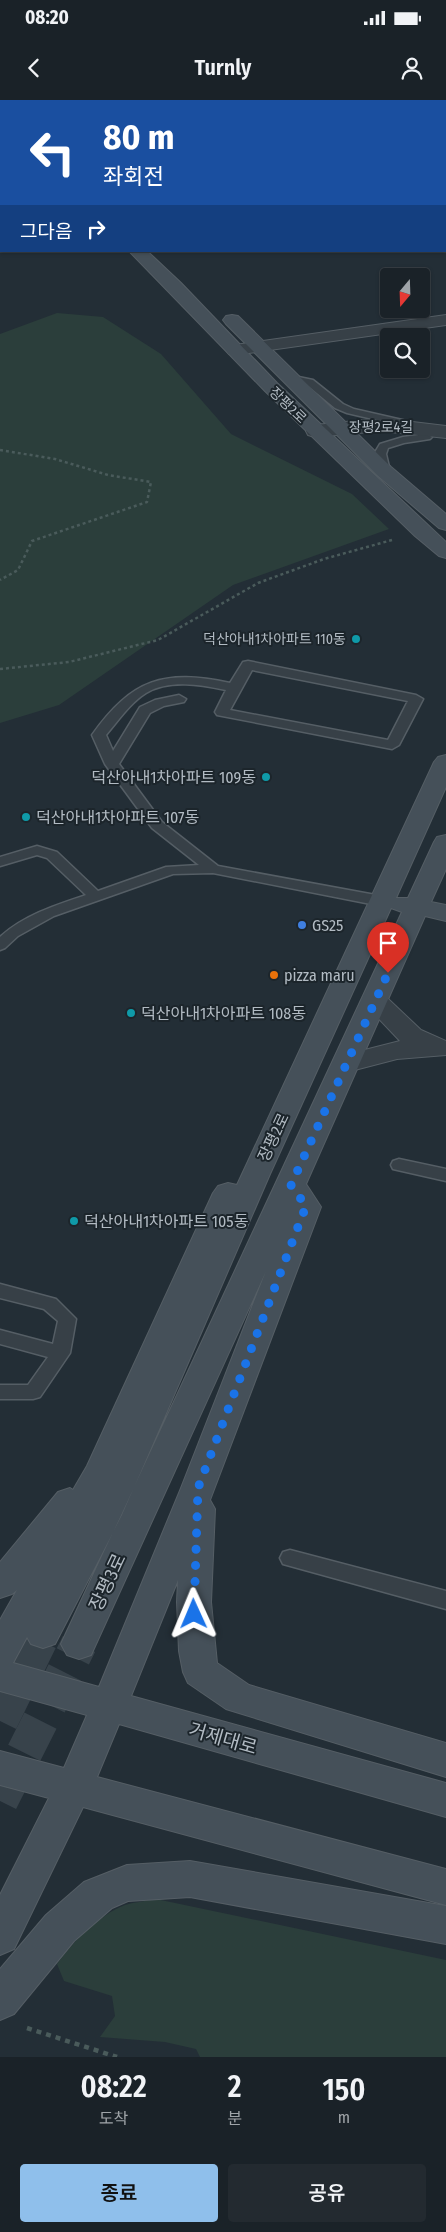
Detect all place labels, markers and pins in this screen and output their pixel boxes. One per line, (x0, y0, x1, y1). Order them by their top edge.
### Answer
place label: 덕산아내1차아파트 110동 (203, 631, 346, 648)
marker: 덕산아내1차아파트 110동 (350, 633, 362, 645)
place label: 덕산아내1차아파트 109동 (91, 768, 256, 787)
marker: 덕산아내1차아파트 109동 (260, 771, 272, 783)
place label: 덕산아내1차아파트 107동 (36, 808, 200, 827)
marker: 덕산아내1차아파트 107동 (20, 811, 32, 823)
place label: GS25 (312, 916, 343, 935)
marker: GS25 (296, 919, 308, 931)
pin (367, 922, 409, 973)
place label: pizza maru (284, 966, 355, 985)
marker: pizza maru (268, 969, 280, 981)
place label: 덕산아내1차아파트 108동 (141, 1004, 306, 1023)
marker: 덕산아내1차아파트 108동 (125, 1007, 137, 1019)
place label: 덕산아내1차아파트 105동 (84, 1212, 249, 1231)
marker: 덕산아내1차아파트 105동 (68, 1215, 80, 1227)

